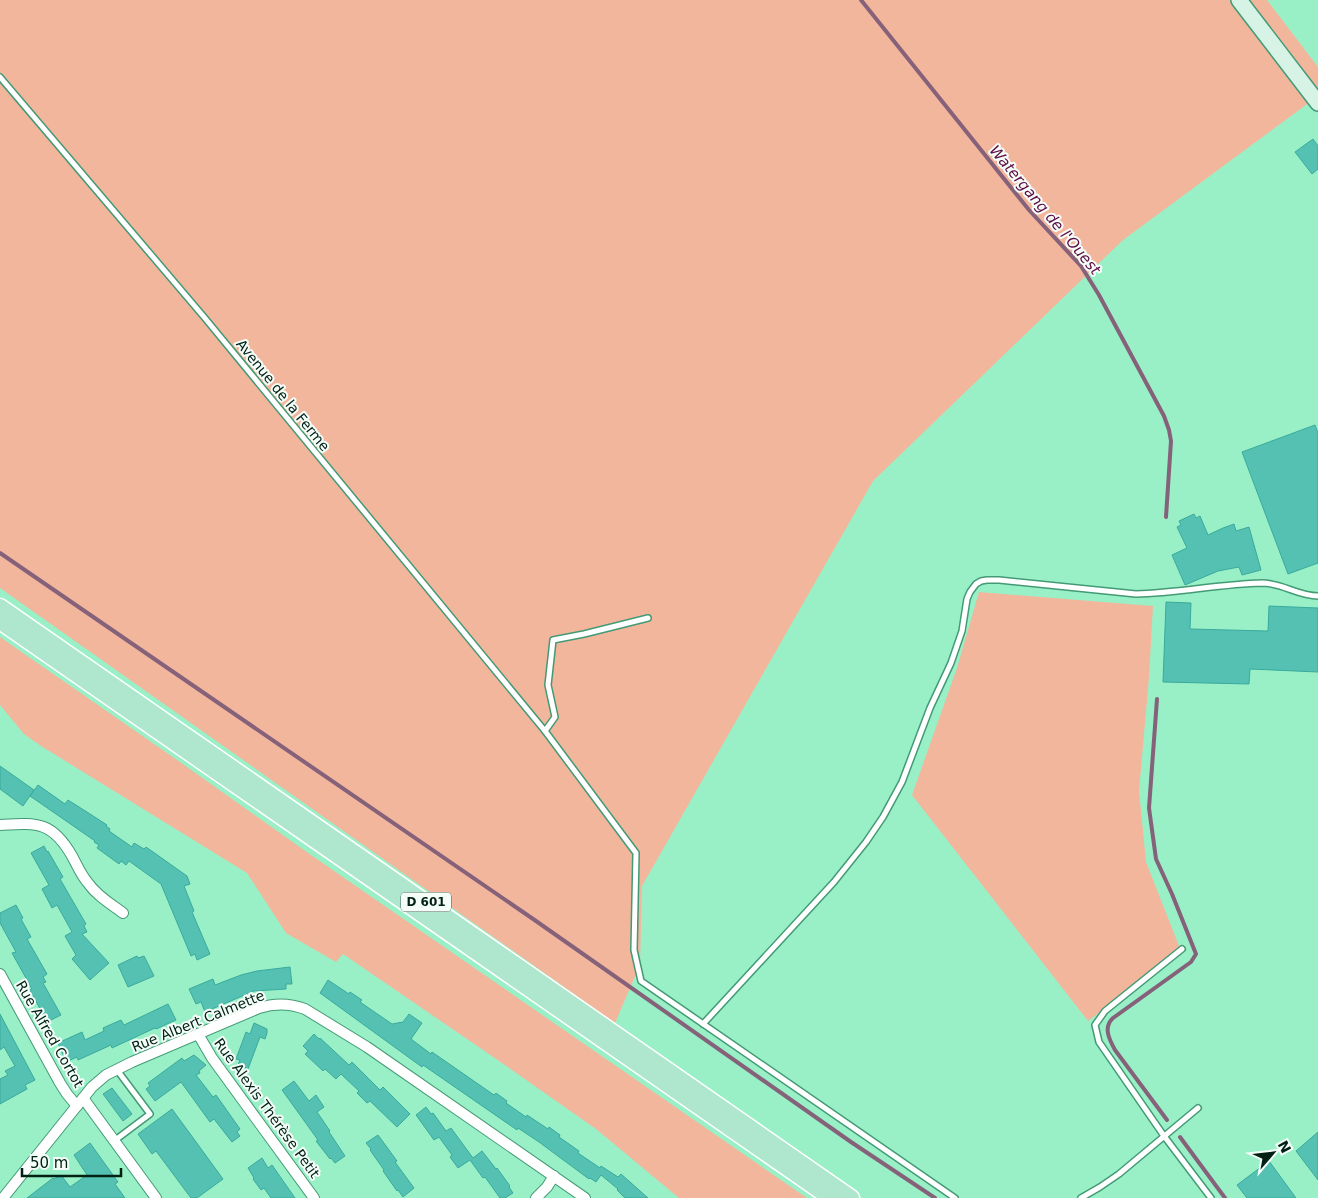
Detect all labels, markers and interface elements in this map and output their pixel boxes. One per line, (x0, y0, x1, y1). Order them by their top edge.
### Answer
water label: Watergang de l'Ouest (986, 142, 1105, 279)
street label: Avenue de la Ferme (233, 336, 333, 454)
road number: D 601 (401, 892, 451, 912)
street label: Rue Alfred Cortot (13, 978, 87, 1091)
street label: Rue Albert Calmette (129, 987, 267, 1055)
street label: Rue Alexis Thérèse Petit (211, 1035, 323, 1181)
north arrow (1248, 1128, 1298, 1178)
text: N (1275, 1138, 1294, 1156)
scale bar (22, 1146, 121, 1178)
text: 50 m (30, 1154, 68, 1172)

